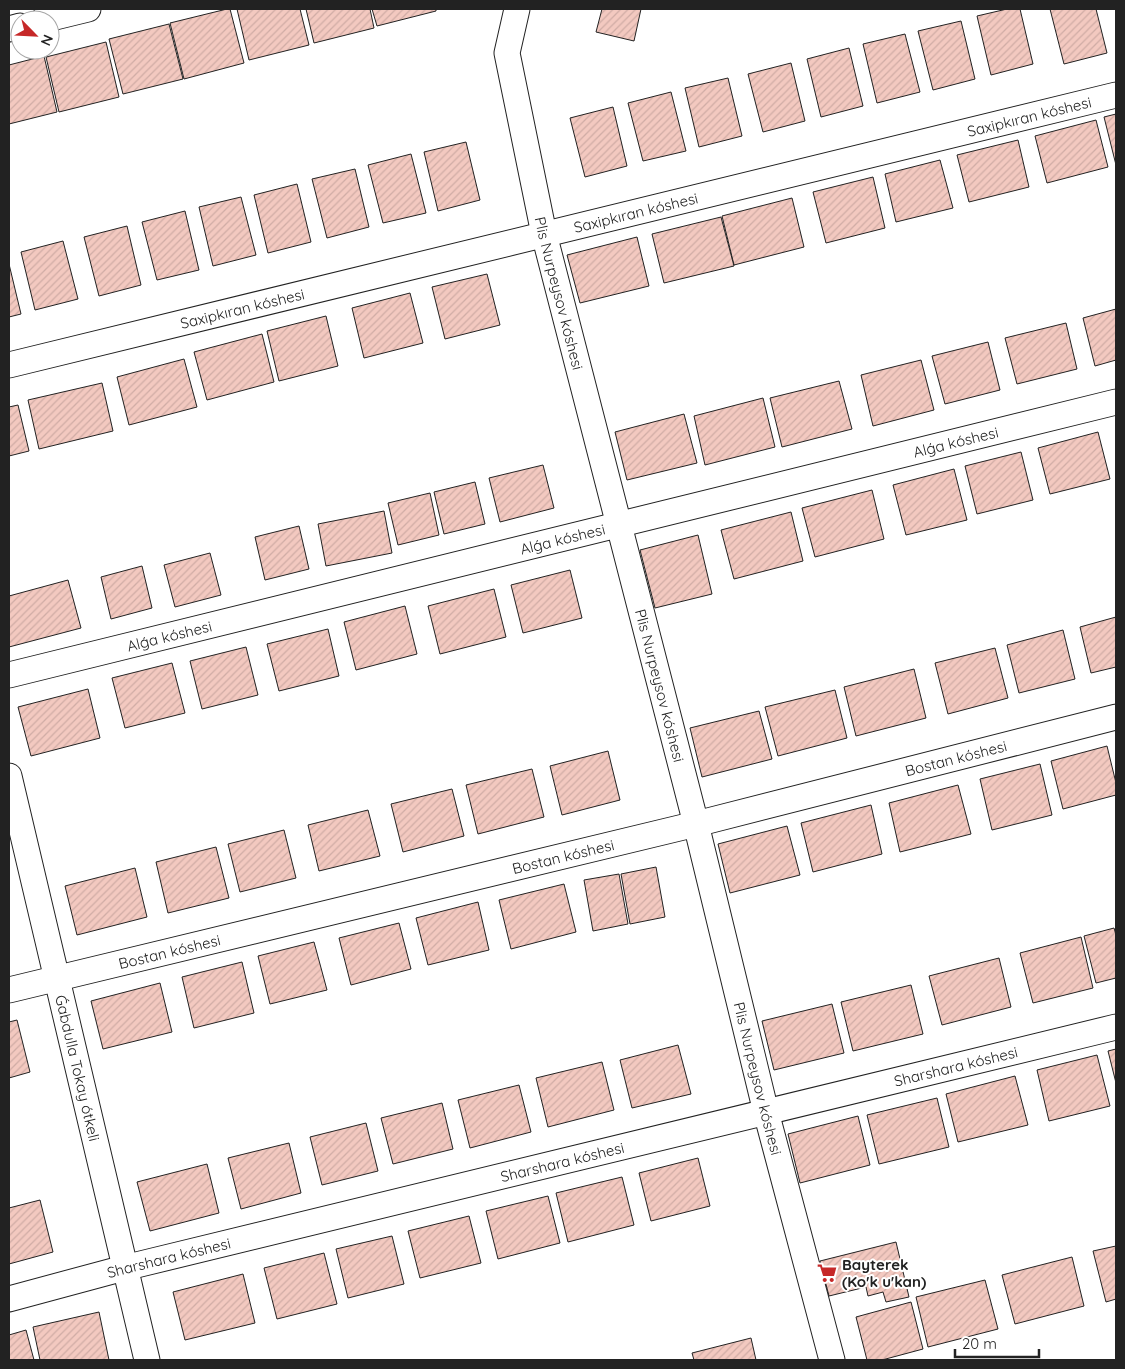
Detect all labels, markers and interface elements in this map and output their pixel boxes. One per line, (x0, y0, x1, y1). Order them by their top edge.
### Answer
north arrow (10, 10, 60, 60)
text: N (37, 32, 57, 49)
street label: Saxipkıran kóshesi (965, 92, 1093, 141)
street label: Saxipkıran kóshesi (572, 188, 700, 236)
street label: Plis Nurpeysov kóshesi (531, 215, 588, 372)
street label: Saxipkıran kóshesi (178, 284, 306, 332)
street label: Alǵa kóshesi (911, 422, 1000, 461)
street label: Alǵa kóshesi (518, 519, 607, 558)
street label: Plis Nurpeysov kóshesi (631, 607, 689, 764)
street label: Alǵa kóshesi (125, 616, 214, 655)
street label: Bostan kóshesi (903, 736, 1009, 780)
street label: Bostan kóshesi (510, 835, 616, 878)
street label: Bostan kóshesi (116, 930, 222, 973)
street label: Ǵabdulla Tokay ótkeli (52, 993, 104, 1143)
street label: Plis Nurpeysov kóshesi (730, 1000, 787, 1157)
street label: Sharshara kóshesi (892, 1042, 1020, 1090)
street label: Sharshara kóshesi (498, 1137, 626, 1186)
street label: Sharshara kóshesi (105, 1233, 232, 1282)
place label: Bayterek (Ko'k u'kan) (842, 1255, 926, 1291)
supermarket icon: Bayterek (Ko'k u'kan) (816, 1262, 838, 1284)
scale bar (955, 1326, 1039, 1358)
text: 20 m (962, 1334, 997, 1353)

